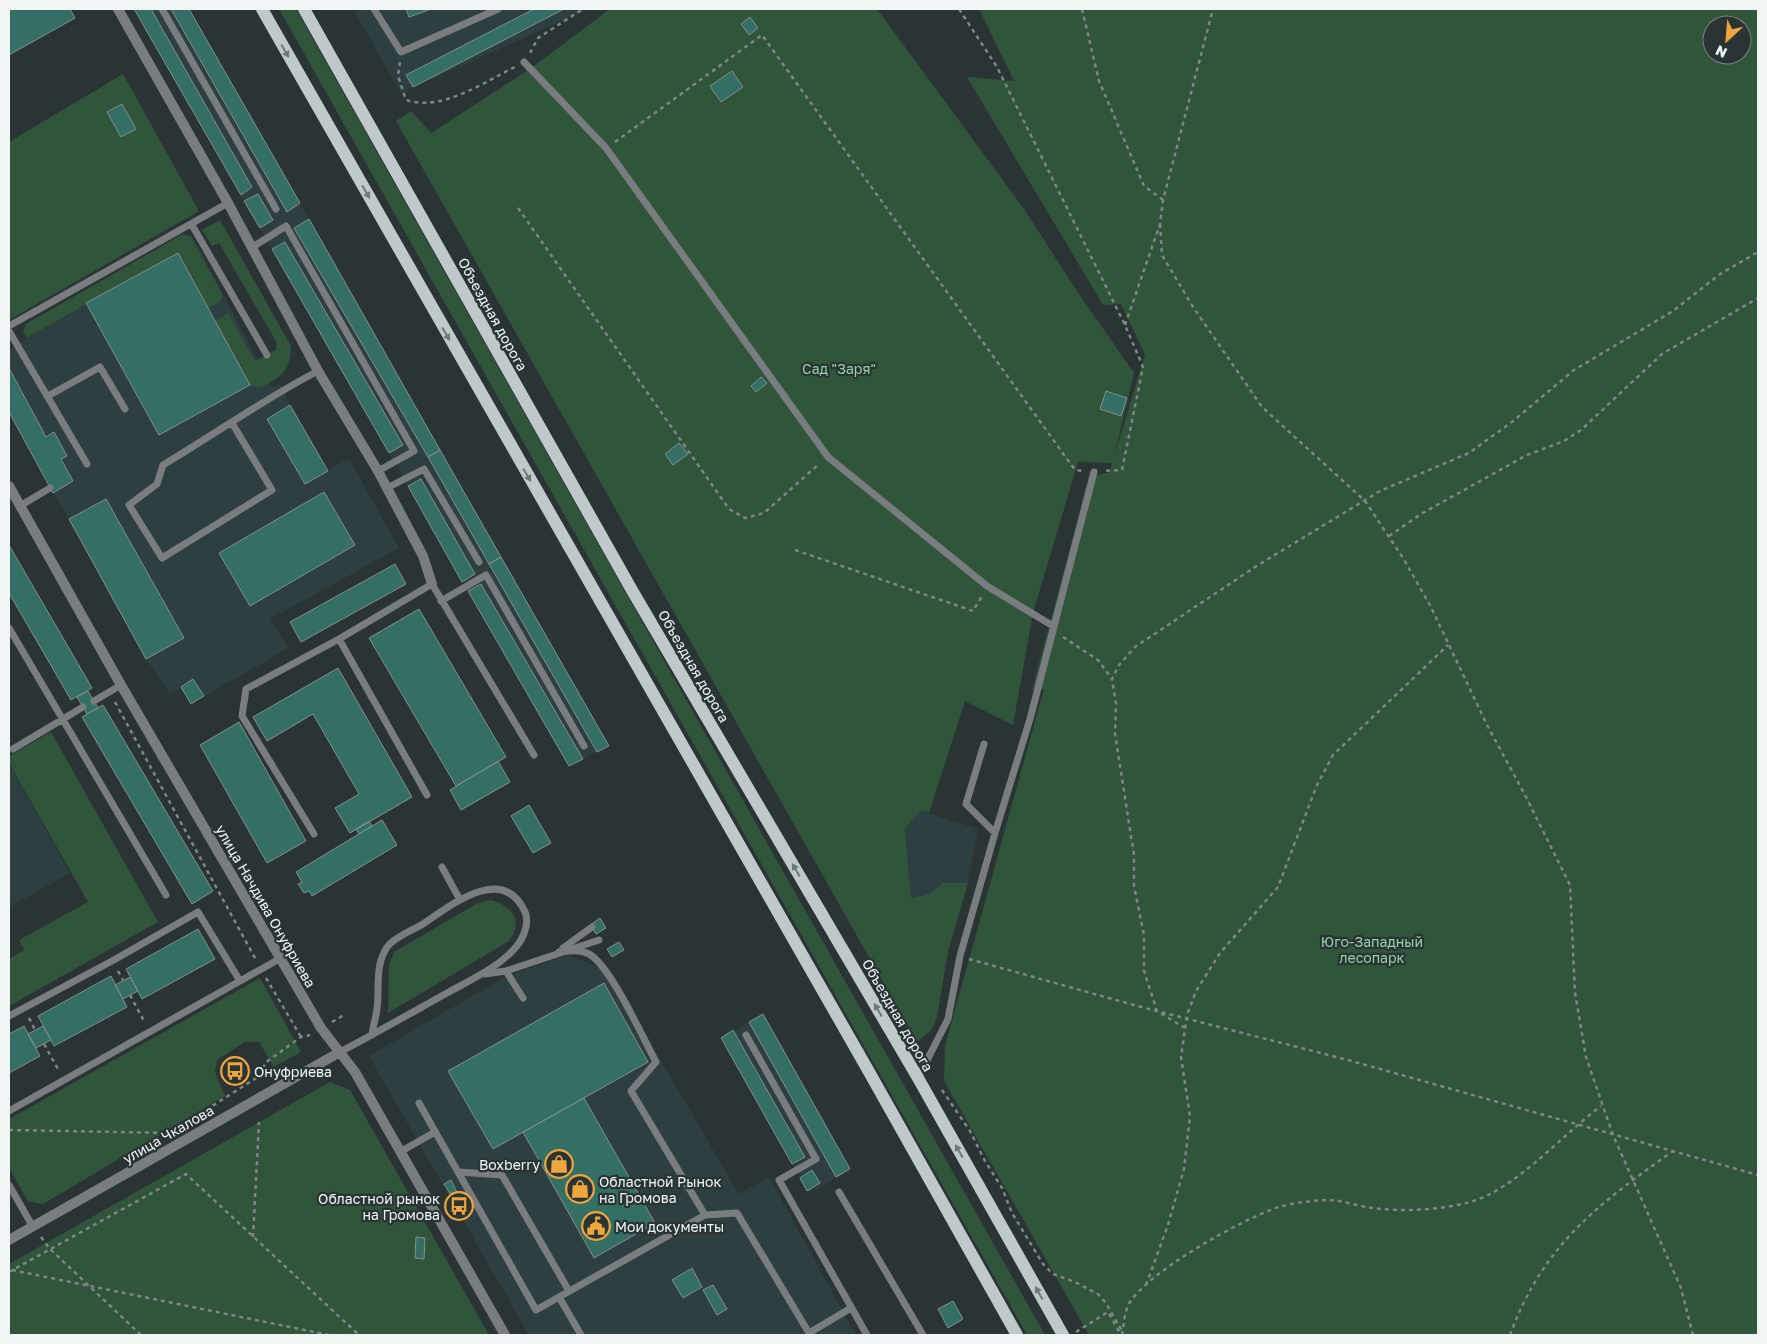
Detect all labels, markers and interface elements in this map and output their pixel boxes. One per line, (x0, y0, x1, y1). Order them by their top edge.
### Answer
north arrow (1702, 15, 1752, 65)
text: N (1713, 42, 1730, 62)
one-way arrow (281, 45, 290, 58)
one-way arrow (362, 185, 370, 200)
street label: Объездная дорога (455, 254, 531, 374)
one-way arrow (442, 327, 451, 340)
park label: Сад "Заря" (802, 360, 876, 377)
one-way arrow (523, 467, 531, 482)
street label: Объездная дорога (655, 607, 733, 725)
street label: улица Начдива Онуфриева (212, 822, 320, 990)
one-way arrow (792, 863, 800, 878)
park label: Юго-Западный лесопарк (1321, 933, 1423, 966)
street label: Объездная дорога (859, 956, 937, 1074)
one-way arrow (874, 1004, 883, 1017)
bus stop icon: Онуфриева (220, 1056, 250, 1086)
place label: Онуфриева (254, 1063, 332, 1080)
street label: улица Чкалова (120, 1101, 216, 1167)
one-way arrow (955, 1144, 963, 1159)
shop icon: Boxberry (544, 1149, 574, 1179)
place label: Boxberry (479, 1156, 540, 1173)
place label: Областной Рынок на Громова (599, 1173, 722, 1206)
shop icon: Областной Рынок на Громова (565, 1174, 595, 1204)
place label: Областной рынок на Громова (318, 1190, 440, 1223)
bus stop icon: Областной рынок на Громова (444, 1191, 474, 1221)
public building icon: Мои документы (581, 1211, 611, 1241)
place label: Мои документы (615, 1218, 724, 1235)
one-way arrow (1035, 1285, 1043, 1300)

